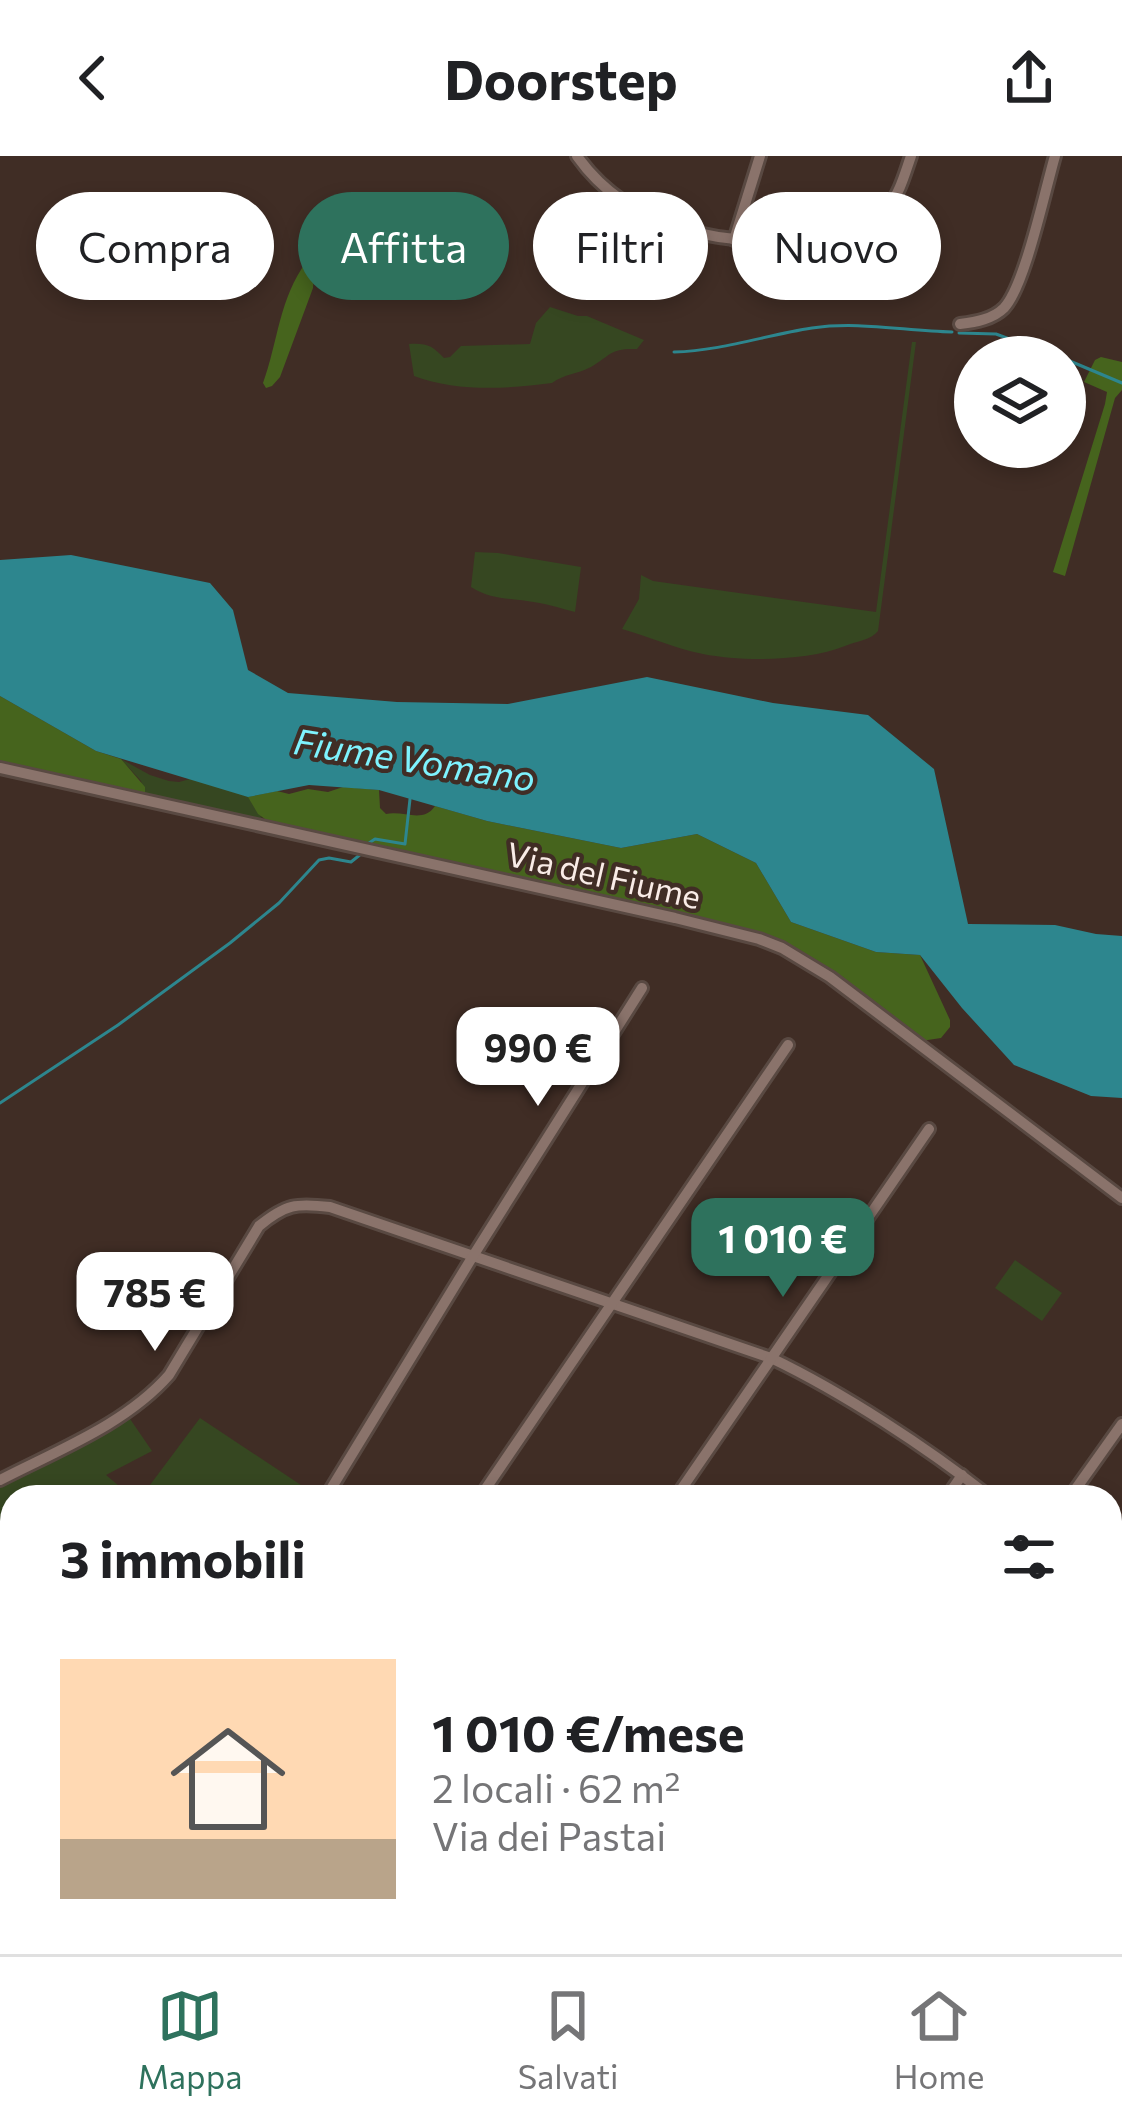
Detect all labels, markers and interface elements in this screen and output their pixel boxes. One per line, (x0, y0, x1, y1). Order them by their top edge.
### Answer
icon: back (60, 45, 126, 111)
text: Doorstep (444, 45, 678, 111)
icon: share (996, 45, 1062, 111)
chip: Compra (36, 192, 274, 300)
chip: Affitta (298, 192, 509, 300)
chip: Filtri (533, 192, 708, 300)
chip: Nuovo (732, 192, 941, 300)
map controls (954, 336, 1086, 468)
button: layers (954, 336, 1086, 468)
water label: Fiume Vomano (291, 717, 539, 799)
street label: Via del Fiume (503, 832, 705, 916)
pin: 990 € (454, 1007, 622, 1109)
text: 990 € (484, 1022, 592, 1070)
pin: 1 010 € (672, 1198, 894, 1300)
text: 1 010 € (718, 1213, 848, 1261)
pin: 785 € (71, 1252, 239, 1354)
text: 785 € (104, 1267, 206, 1315)
icon: filters (996, 1524, 1062, 1590)
text: 3 immobili (60, 1526, 306, 1589)
text: 1 010 €/mese (432, 1700, 745, 1763)
icon: home (156, 1707, 300, 1851)
text: 2 locali · 62 m² (432, 1763, 680, 1811)
text: Via dei Pastai (432, 1811, 666, 1859)
tab: Mappa (138, 1983, 242, 2096)
tab: Salvati (518, 1983, 619, 2096)
tab: Home (894, 1983, 984, 2096)

